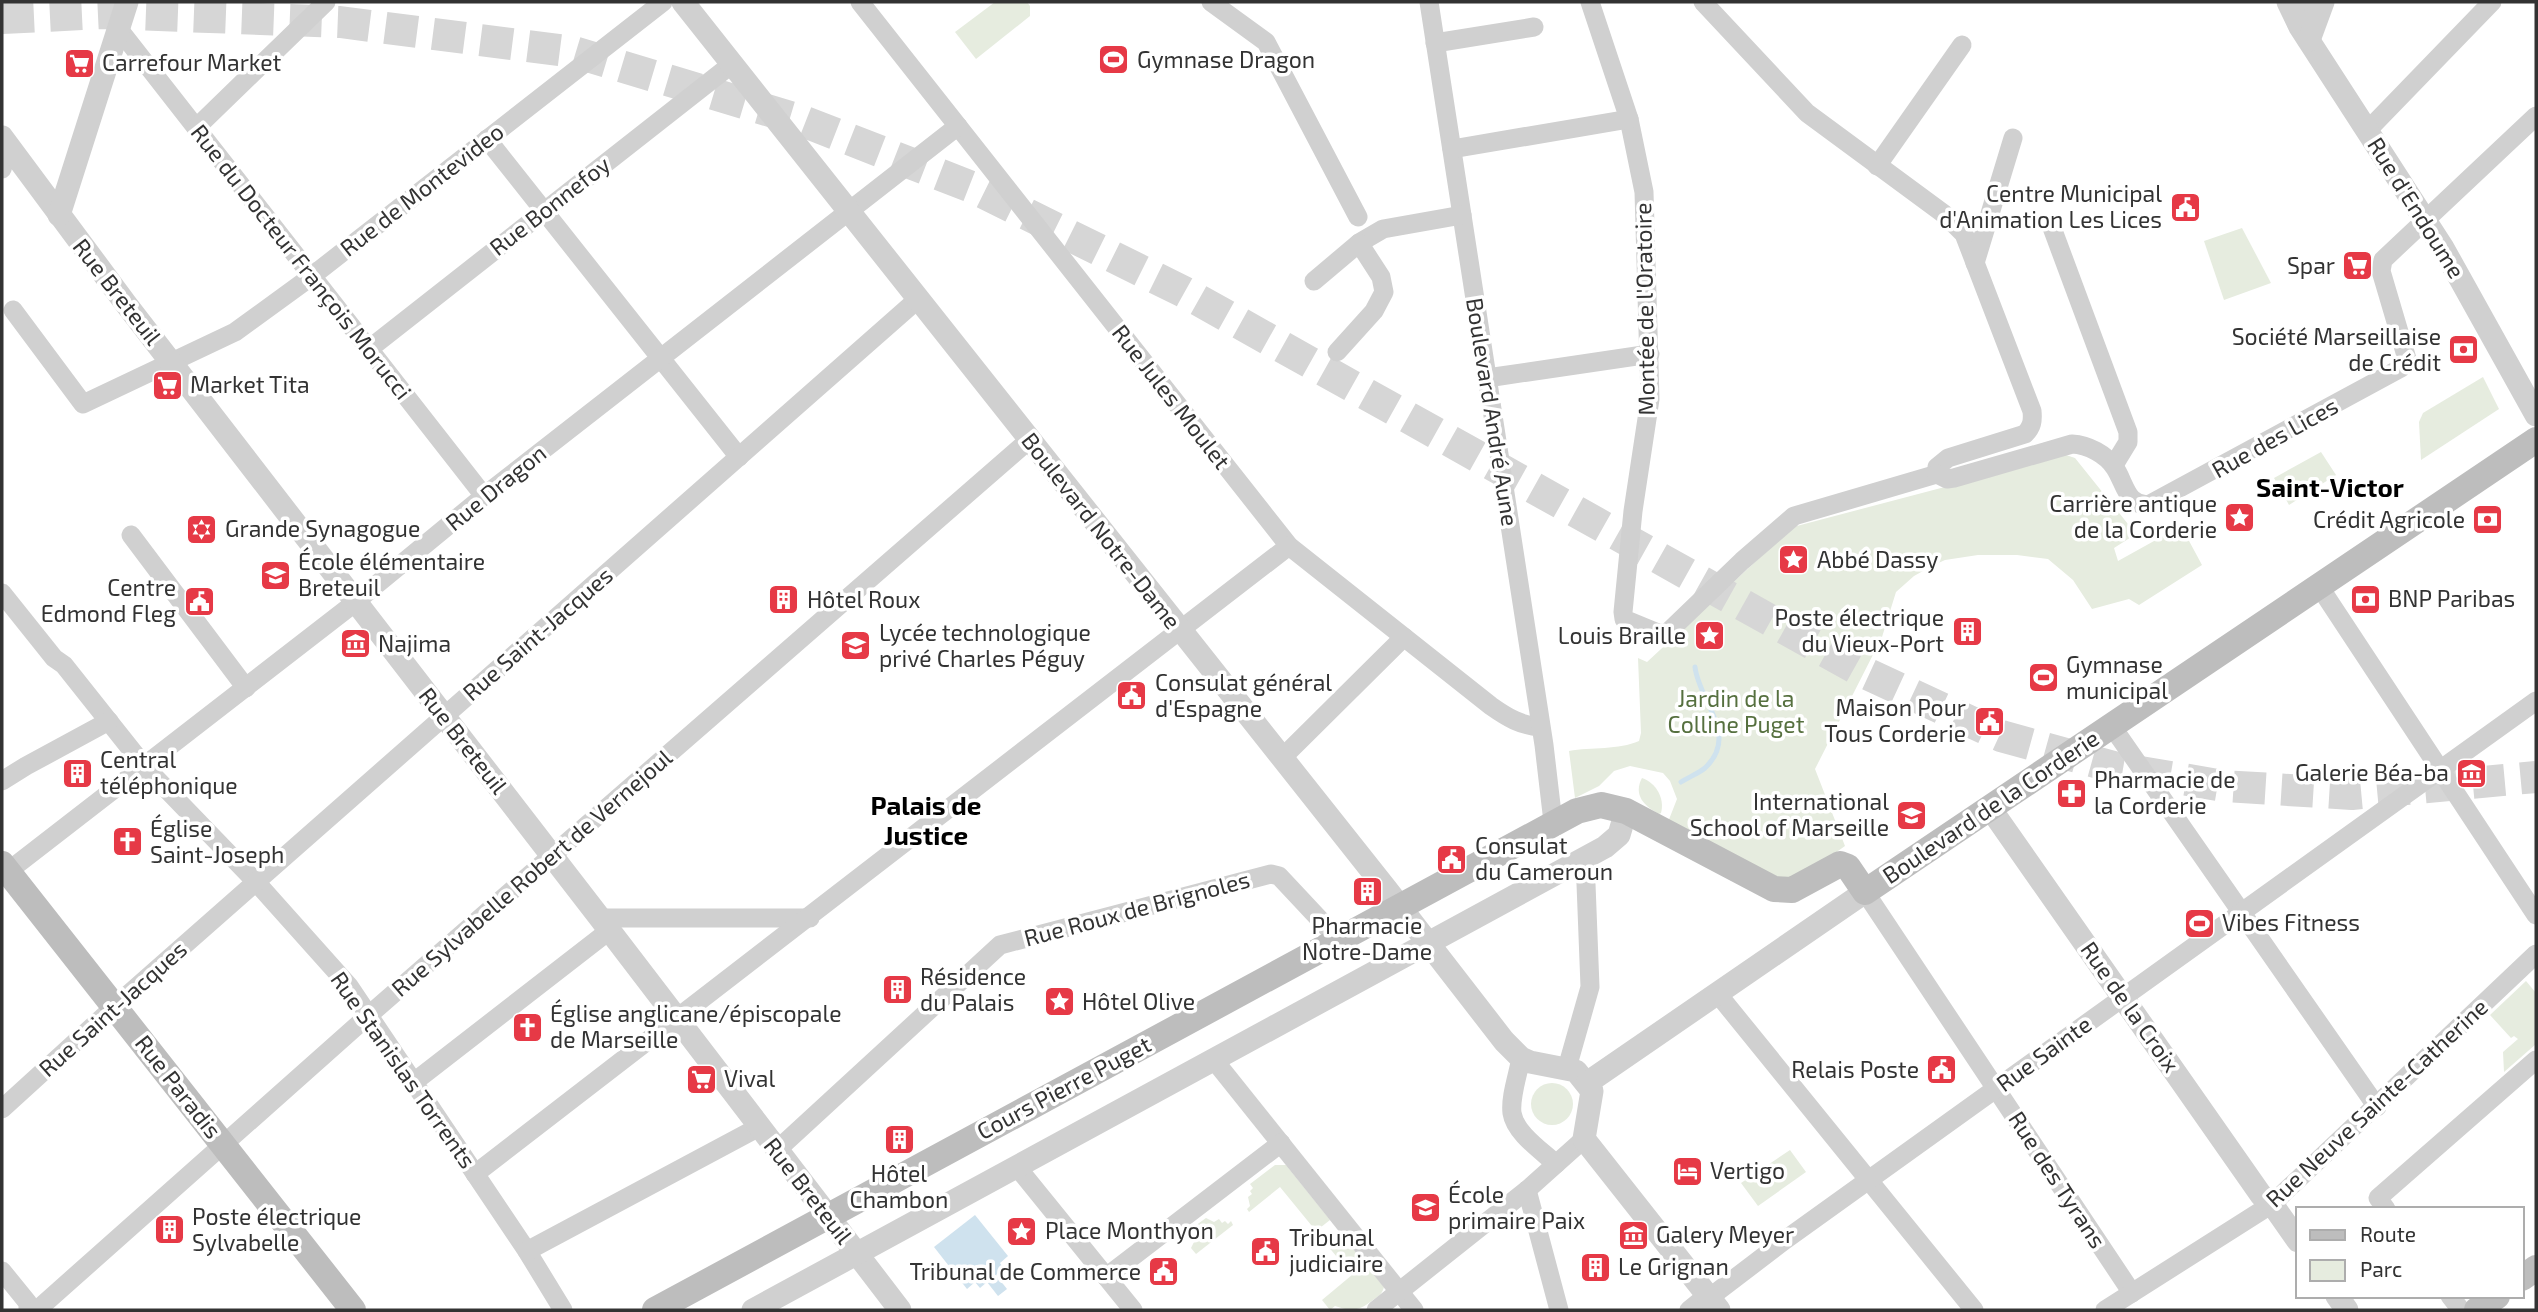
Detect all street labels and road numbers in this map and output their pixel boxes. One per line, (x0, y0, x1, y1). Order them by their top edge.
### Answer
street label: Rue de Montevideo (334, 117, 509, 262)
street label: Rue du Docteur François Morucci (185, 118, 418, 405)
street label: Rue d'Endoume (2362, 132, 2471, 283)
street label: Rue Bonnefoy (484, 150, 615, 261)
street label: Montée de l'Oratoire (1628, 202, 1660, 416)
street label: Rue Breteuil (68, 233, 168, 350)
street label: Boulevard André Aune (1461, 296, 1525, 528)
street label: Rue Jules Moulet (1107, 319, 1237, 474)
street label: Rue des Lices (2207, 391, 2342, 483)
street label: Boulevard Notre-Dame (1016, 427, 1187, 634)
street label: Rue Dragon (440, 438, 551, 536)
street label: Rue Saint-Jacques (457, 561, 618, 706)
street label: Rue Breteuil (414, 682, 514, 799)
street label: Boulevard de la Corderie (1877, 723, 2104, 889)
street label: Rue Sylvabelle Robert de Vernejoul (385, 743, 677, 1002)
street label: Rue Roux de Brignoles (1021, 864, 1253, 952)
street label: Rue Saint-Jacques (33, 935, 192, 1082)
street label: Rue de la Croix (2075, 936, 2186, 1077)
street label: Rue Stanislas Torrents (325, 966, 482, 1173)
street label: Rue Neuve Sainte-Catherine (2260, 992, 2493, 1212)
street label: Rue Sainte (1990, 1009, 2096, 1097)
street label: Rue Paradis (130, 1029, 228, 1144)
street label: Cours Pierre Puget (972, 1029, 1156, 1145)
street label: Rue des Tyrans (2003, 1106, 2112, 1253)
street label: Rue Breteuil (759, 1132, 859, 1249)

